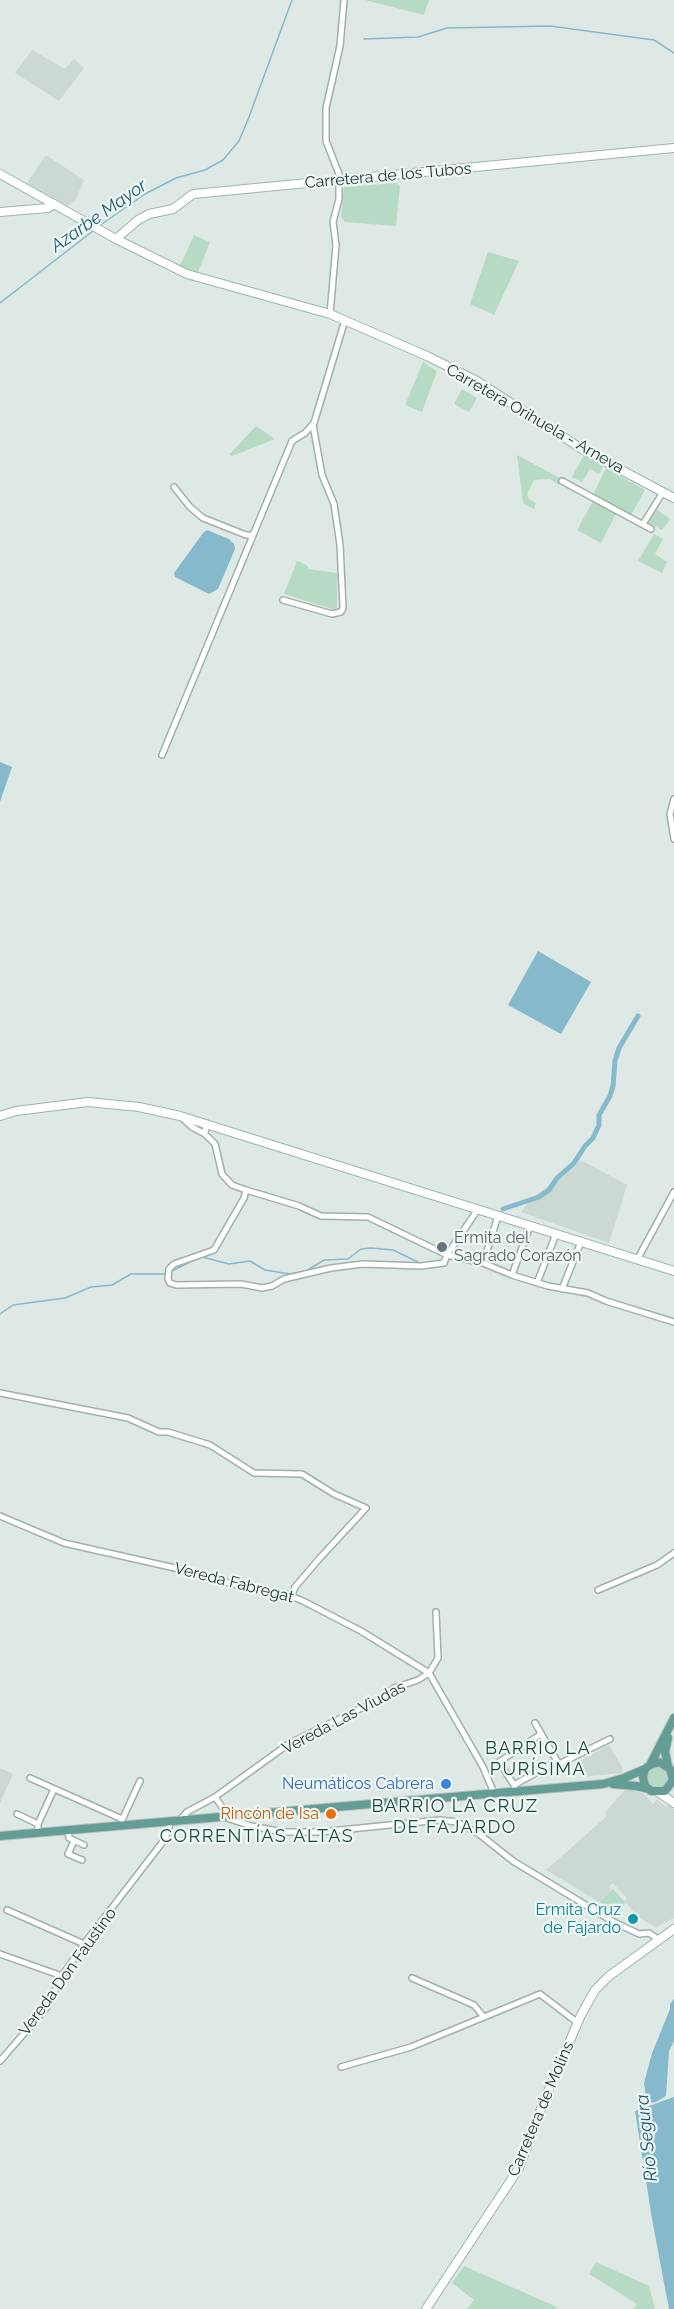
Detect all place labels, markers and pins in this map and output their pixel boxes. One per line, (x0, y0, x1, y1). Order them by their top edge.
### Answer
place label: Ermita del Sagrado Corazón (454, 1228, 582, 1266)
marker: Ermita del Sagrado Corazón (435, 1240, 449, 1254)
place label: Neumáticos Cabrera (282, 1774, 434, 1794)
marker: Neumáticos Cabrera (439, 1777, 453, 1791)
place label: Rincón de Isa (220, 1804, 319, 1824)
marker: Rincón de Isa (324, 1807, 338, 1821)
place label: Ermita Cruz de Fajardo (535, 1900, 621, 1938)
marker: Ermita Cruz de Fajardo (626, 1912, 640, 1926)

